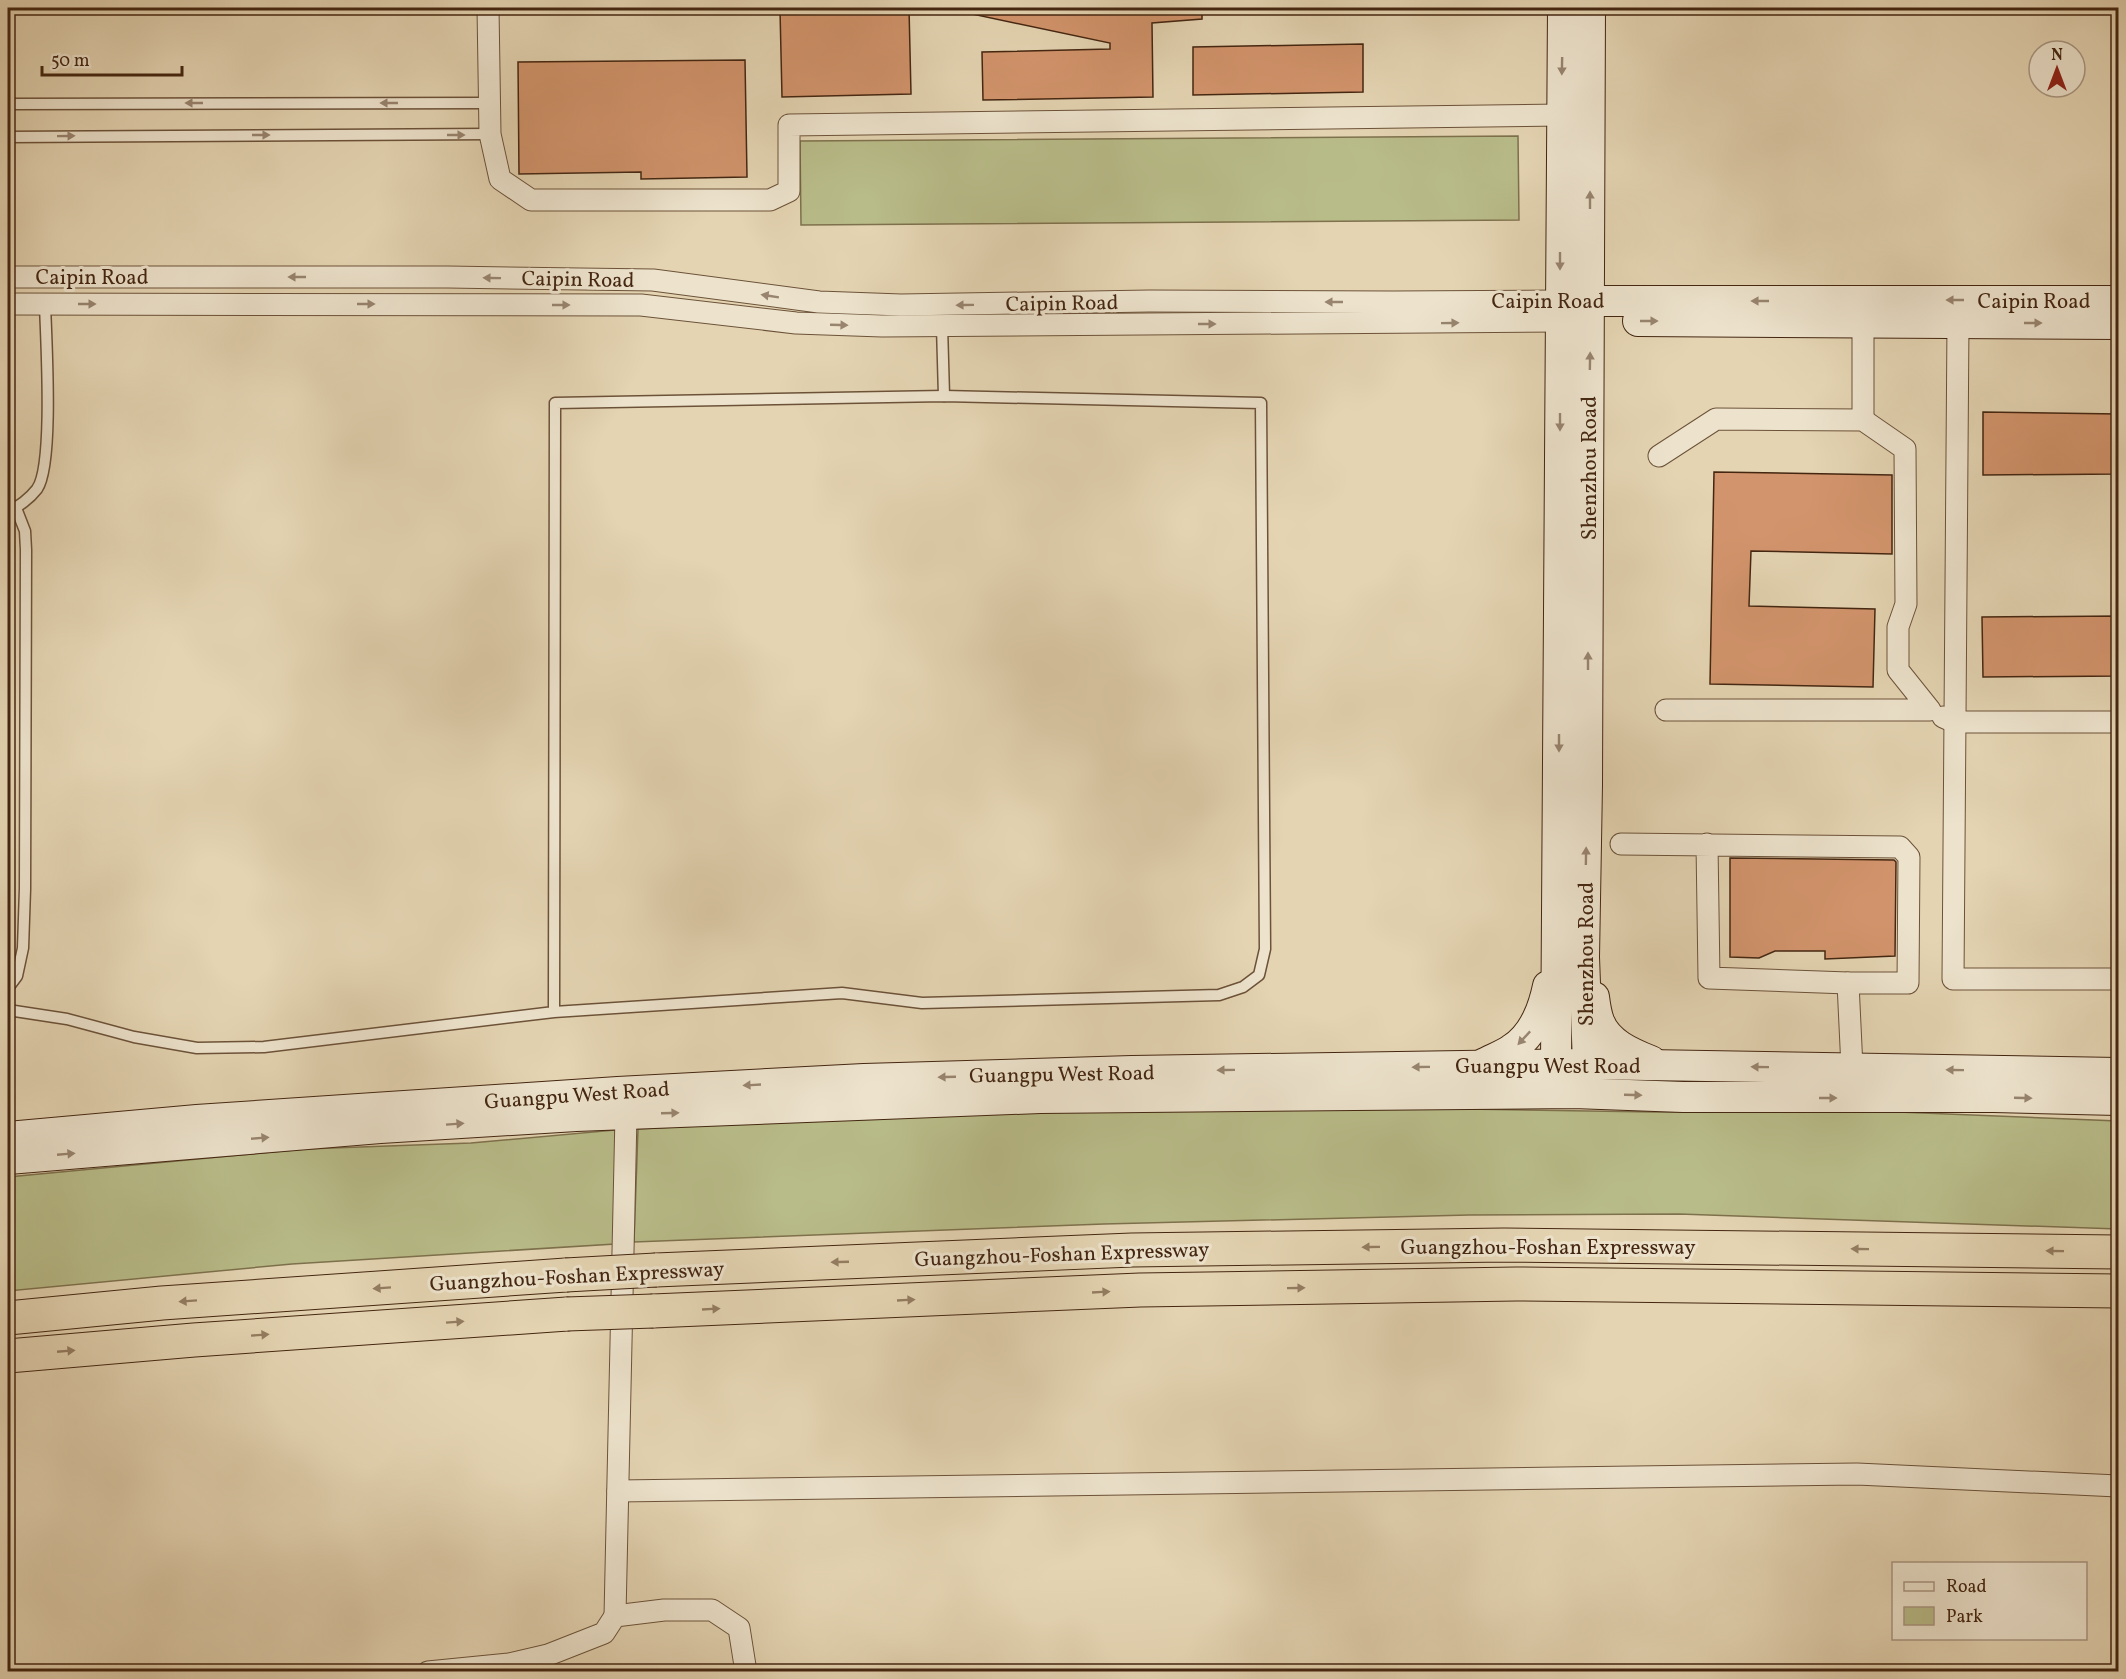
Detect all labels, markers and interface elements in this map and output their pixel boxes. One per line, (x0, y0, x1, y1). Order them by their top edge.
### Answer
scale bar (42, 39, 182, 77)
north arrow (2027, 39, 2087, 99)
text: N (2051, 45, 2063, 67)
text: 50 m (51, 49, 90, 74)
one-way arrow (1557, 56, 1567, 75)
one-way arrow (185, 98, 204, 108)
one-way arrow (380, 98, 399, 108)
one-way arrow (251, 130, 270, 140)
one-way arrow (446, 130, 465, 140)
one-way arrow (56, 131, 75, 141)
one-way arrow (1585, 190, 1595, 209)
one-way arrow (1555, 251, 1565, 270)
street label: Caipin Road (35, 264, 149, 293)
street label: Caipin Road (521, 265, 635, 296)
one-way arrow (288, 272, 307, 282)
one-way arrow (483, 273, 502, 283)
street label: Caipin Road (1491, 288, 1605, 317)
street label: Caipin Road (1977, 288, 2091, 317)
street label: Caipin Road (1005, 289, 1119, 320)
one-way arrow (761, 291, 780, 300)
one-way arrow (1946, 295, 1965, 305)
one-way arrow (1751, 296, 1770, 306)
one-way arrow (1325, 297, 1344, 307)
one-way arrow (78, 299, 97, 309)
one-way arrow (357, 299, 376, 309)
one-way arrow (551, 300, 570, 310)
one-way arrow (955, 300, 974, 310)
one-way arrow (1639, 317, 1658, 326)
one-way arrow (1440, 318, 1459, 327)
one-way arrow (1198, 319, 1217, 329)
one-way arrow (2023, 319, 2042, 328)
one-way arrow (829, 320, 848, 329)
one-way arrow (1585, 352, 1595, 371)
street label: Shenzhou Road (1576, 396, 1605, 540)
one-way arrow (1555, 412, 1565, 431)
one-way arrow (1583, 652, 1593, 671)
one-way arrow (1554, 733, 1564, 752)
one-way arrow (1581, 847, 1591, 866)
street label: Shenzhou Road (1573, 882, 1602, 1026)
one-way arrow (1517, 1030, 1531, 1045)
street label: Guangpu West Road (1455, 1053, 1641, 1082)
street label: Guangpu West Road (969, 1059, 1155, 1092)
one-way arrow (1412, 1062, 1431, 1072)
one-way arrow (1751, 1062, 1770, 1072)
one-way arrow (1217, 1065, 1236, 1075)
one-way arrow (1946, 1065, 1965, 1075)
one-way arrow (938, 1072, 957, 1081)
street label: Guangpu West Road (483, 1076, 671, 1117)
one-way arrow (743, 1080, 762, 1089)
one-way arrow (1623, 1091, 1642, 1100)
one-way arrow (1818, 1093, 1837, 1103)
one-way arrow (2013, 1093, 2032, 1102)
one-way arrow (661, 1109, 680, 1118)
one-way arrow (445, 1119, 464, 1128)
one-way arrow (251, 1133, 270, 1143)
one-way arrow (56, 1149, 75, 1159)
street label: Guangzhou-Foshan Expressway (1400, 1234, 1696, 1263)
street label: Guangzhou-Foshan Expressway (914, 1236, 1211, 1275)
one-way arrow (1361, 1242, 1380, 1252)
one-way arrow (1850, 1244, 1869, 1254)
one-way arrow (2045, 1246, 2064, 1256)
street label: Guangzhou-Foshan Expressway (429, 1255, 726, 1300)
one-way arrow (831, 1258, 850, 1267)
one-way arrow (373, 1283, 392, 1292)
one-way arrow (1286, 1283, 1305, 1293)
one-way arrow (1092, 1287, 1111, 1296)
one-way arrow (897, 1296, 916, 1305)
one-way arrow (178, 1297, 197, 1306)
one-way arrow (702, 1304, 721, 1313)
one-way arrow (445, 1317, 464, 1326)
one-way arrow (251, 1331, 270, 1340)
one-way arrow (56, 1346, 75, 1356)
legend (1892, 1562, 2087, 1640)
text: Road (1946, 1575, 1987, 1600)
text: Park (1946, 1605, 1983, 1630)

